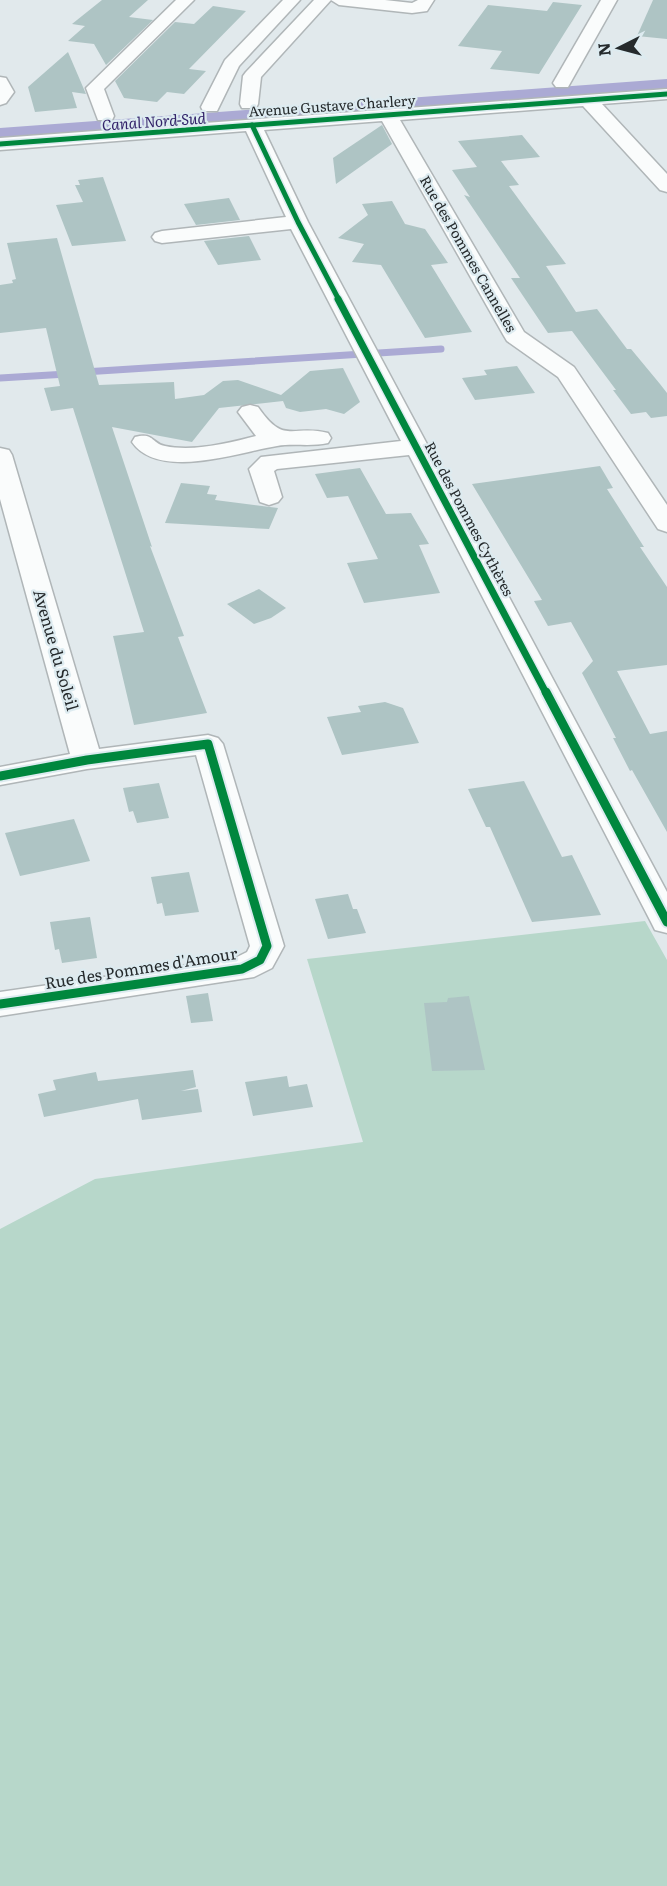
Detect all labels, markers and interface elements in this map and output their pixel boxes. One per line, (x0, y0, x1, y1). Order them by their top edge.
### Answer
north arrow (589, 18, 649, 78)
text: N (590, 42, 616, 58)
street label: Avenue Gustave Charlery (248, 89, 417, 121)
water label: Canal Nord-Sud (101, 105, 207, 136)
street label: Rue des Pommes Cannelles (416, 172, 522, 335)
street label: Rue des Pommes Cythères (421, 438, 519, 599)
street label: Avenue du Soleil (28, 586, 86, 713)
street label: Rue des Pommes d'Amour (43, 940, 239, 994)

